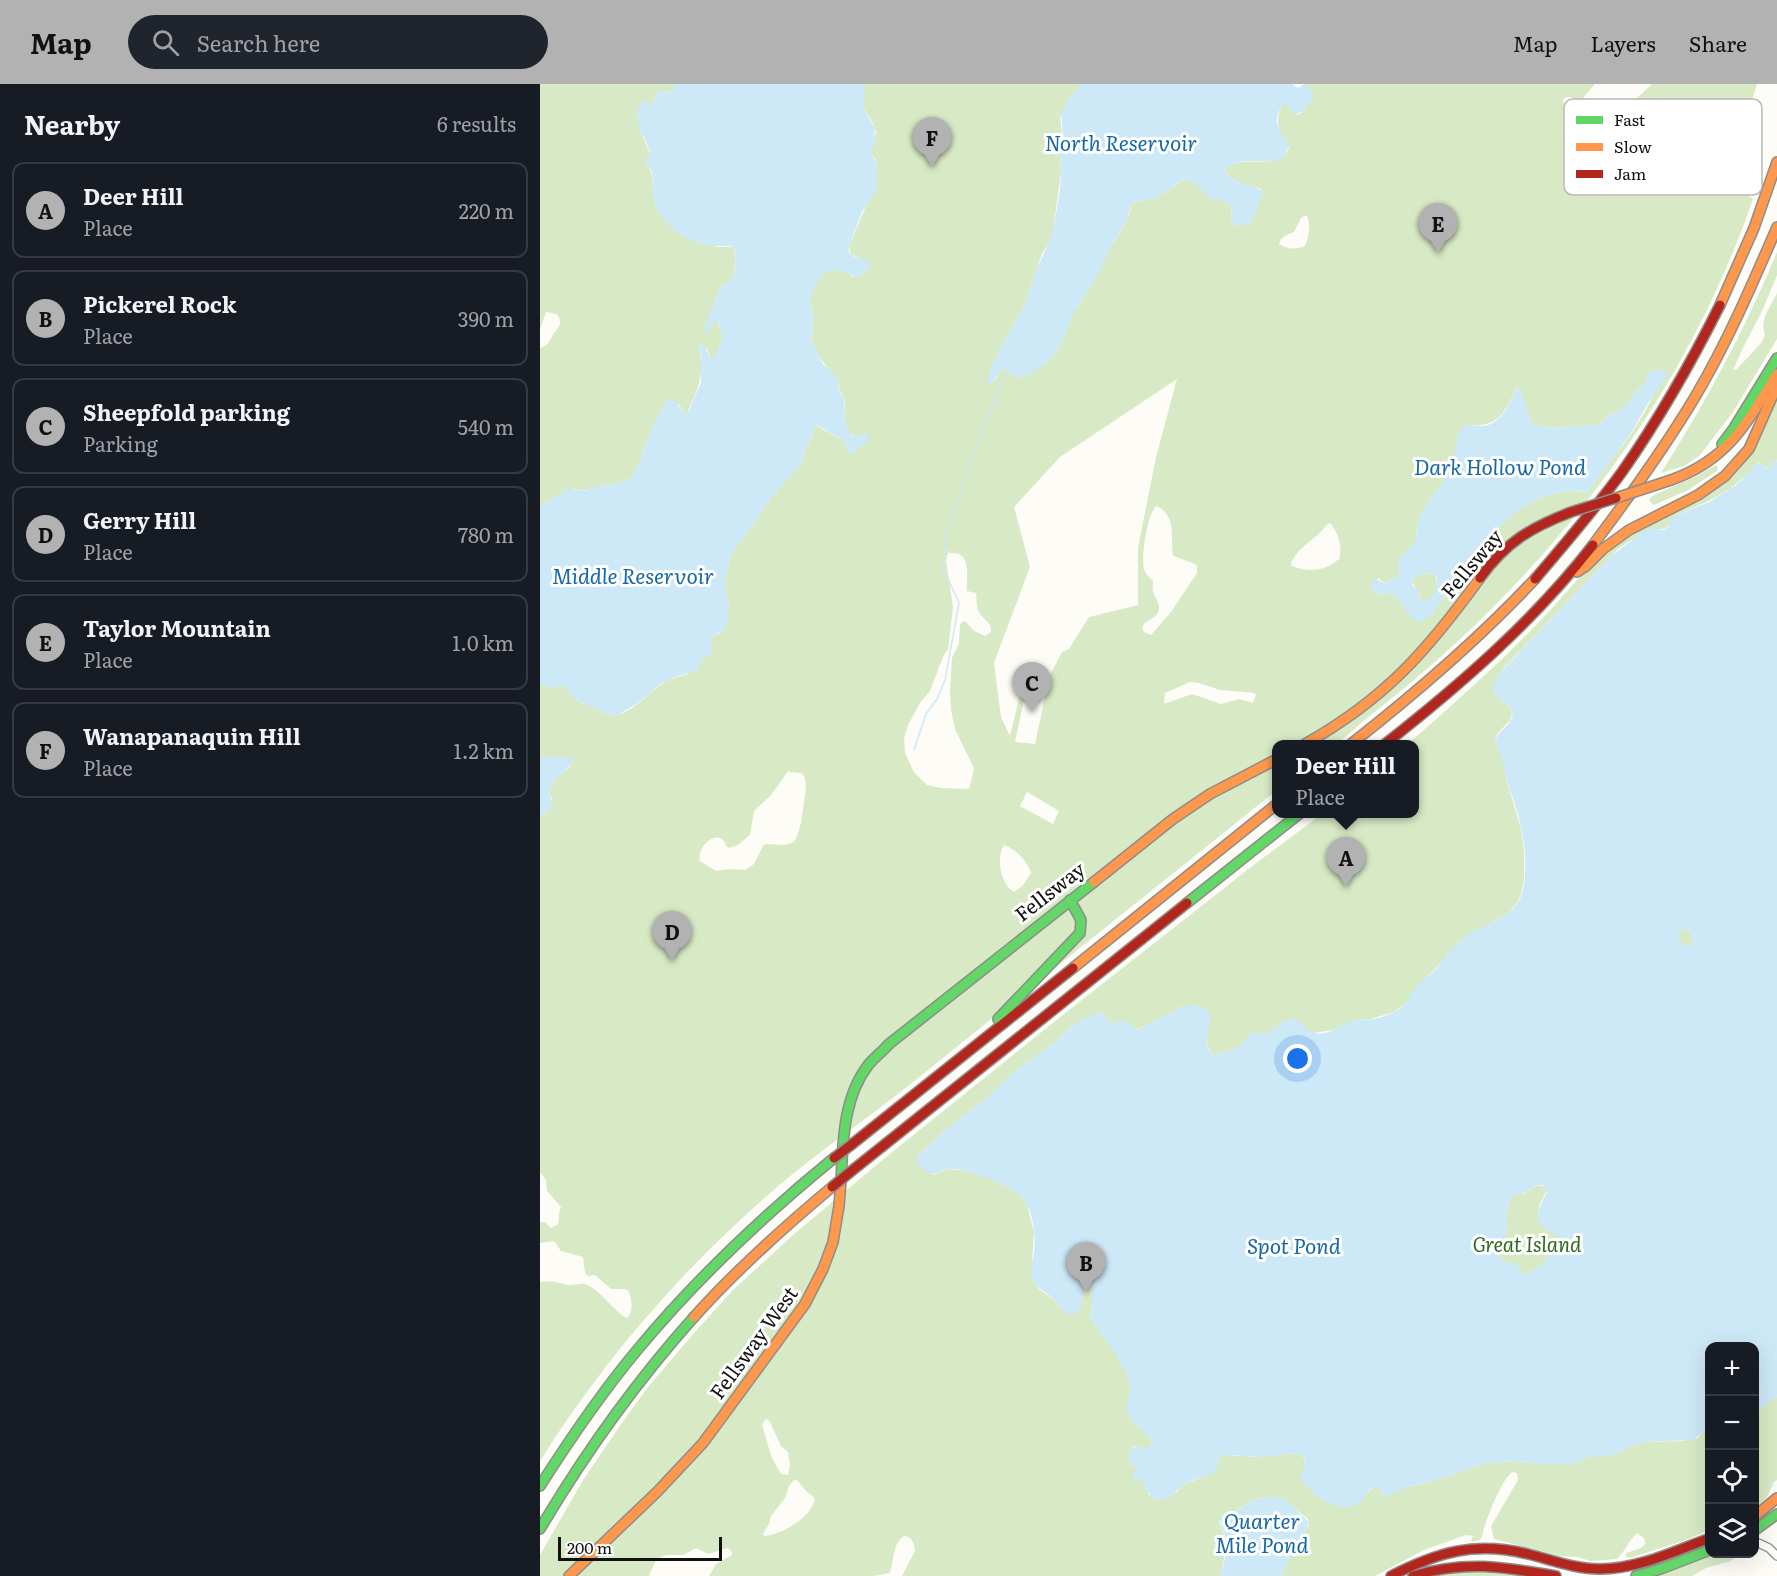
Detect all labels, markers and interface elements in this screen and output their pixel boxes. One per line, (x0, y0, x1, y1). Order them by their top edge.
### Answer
search box (128, 15, 548, 69)
text: Map (30, 21, 92, 63)
icon: search (149, 26, 182, 59)
text: Search here (197, 26, 320, 59)
text: Map (1513, 27, 1558, 58)
text: Layers (1591, 27, 1656, 58)
text: Share (1689, 27, 1747, 58)
legend (1564, 99, 1762, 195)
text: Nearby (24, 104, 120, 143)
text: Fast (1614, 107, 1646, 131)
text: 6 results (437, 108, 516, 138)
pin: F (912, 118, 952, 167)
water label: North Reservoir (1045, 126, 1198, 157)
text: Slow (1614, 134, 1652, 158)
text: Jam (1614, 161, 1647, 185)
text: Deer Hill (83, 179, 184, 212)
text: A (38, 195, 53, 225)
text: 220 m (459, 195, 514, 225)
pin: E (1418, 204, 1458, 253)
text: Place (83, 212, 133, 242)
text: Pickerel Rock (83, 287, 237, 320)
text: B (39, 303, 52, 333)
text: 390 m (458, 303, 514, 333)
text: Place (83, 320, 133, 350)
text: Sheepfold parking (83, 395, 290, 428)
text: C (38, 411, 53, 441)
text: 540 m (458, 411, 514, 441)
text: Parking (83, 428, 158, 458)
water label: Dark Hollow Pond (1414, 450, 1586, 481)
text: Gerry Hill (83, 503, 196, 536)
text: D (38, 519, 53, 549)
text: 780 m (458, 519, 514, 549)
street label: Fellsway (1433, 521, 1509, 604)
text: Place (83, 536, 133, 566)
water label: Middle Reservoir (552, 559, 714, 590)
text: Taylor Mountain (83, 611, 271, 644)
text: E (39, 627, 52, 657)
text: 1.0 km (452, 627, 514, 657)
text: Place (83, 644, 133, 674)
pin: C (1012, 662, 1052, 712)
text: Wanapanaquin Hill (83, 719, 301, 752)
text: F (39, 735, 52, 765)
text: 1.2 km (454, 735, 514, 765)
popup (1272, 740, 1419, 818)
text: Deer Hill (1295, 748, 1396, 781)
text: Place (83, 752, 133, 782)
text: Place (1295, 781, 1345, 811)
pin: A (1326, 838, 1366, 887)
street label: Fellsway (1007, 853, 1091, 928)
pin: D (652, 912, 692, 961)
your location (1283, 1044, 1312, 1073)
park label: Great Island (1472, 1228, 1582, 1258)
water label: Spot Pond (1247, 1229, 1341, 1260)
pin: B (1066, 1242, 1106, 1292)
street label: Fellsway West (701, 1279, 804, 1405)
map controls (1705, 1342, 1759, 1558)
button: + (1705, 1342, 1759, 1396)
button: − (1705, 1396, 1759, 1450)
button: locate (1705, 1450, 1759, 1504)
water label: Quarter Mile Pond (1215, 1504, 1309, 1559)
button: layers (1705, 1504, 1759, 1558)
scale bar (558, 1534, 722, 1562)
text: 200 m (567, 1535, 612, 1559)

